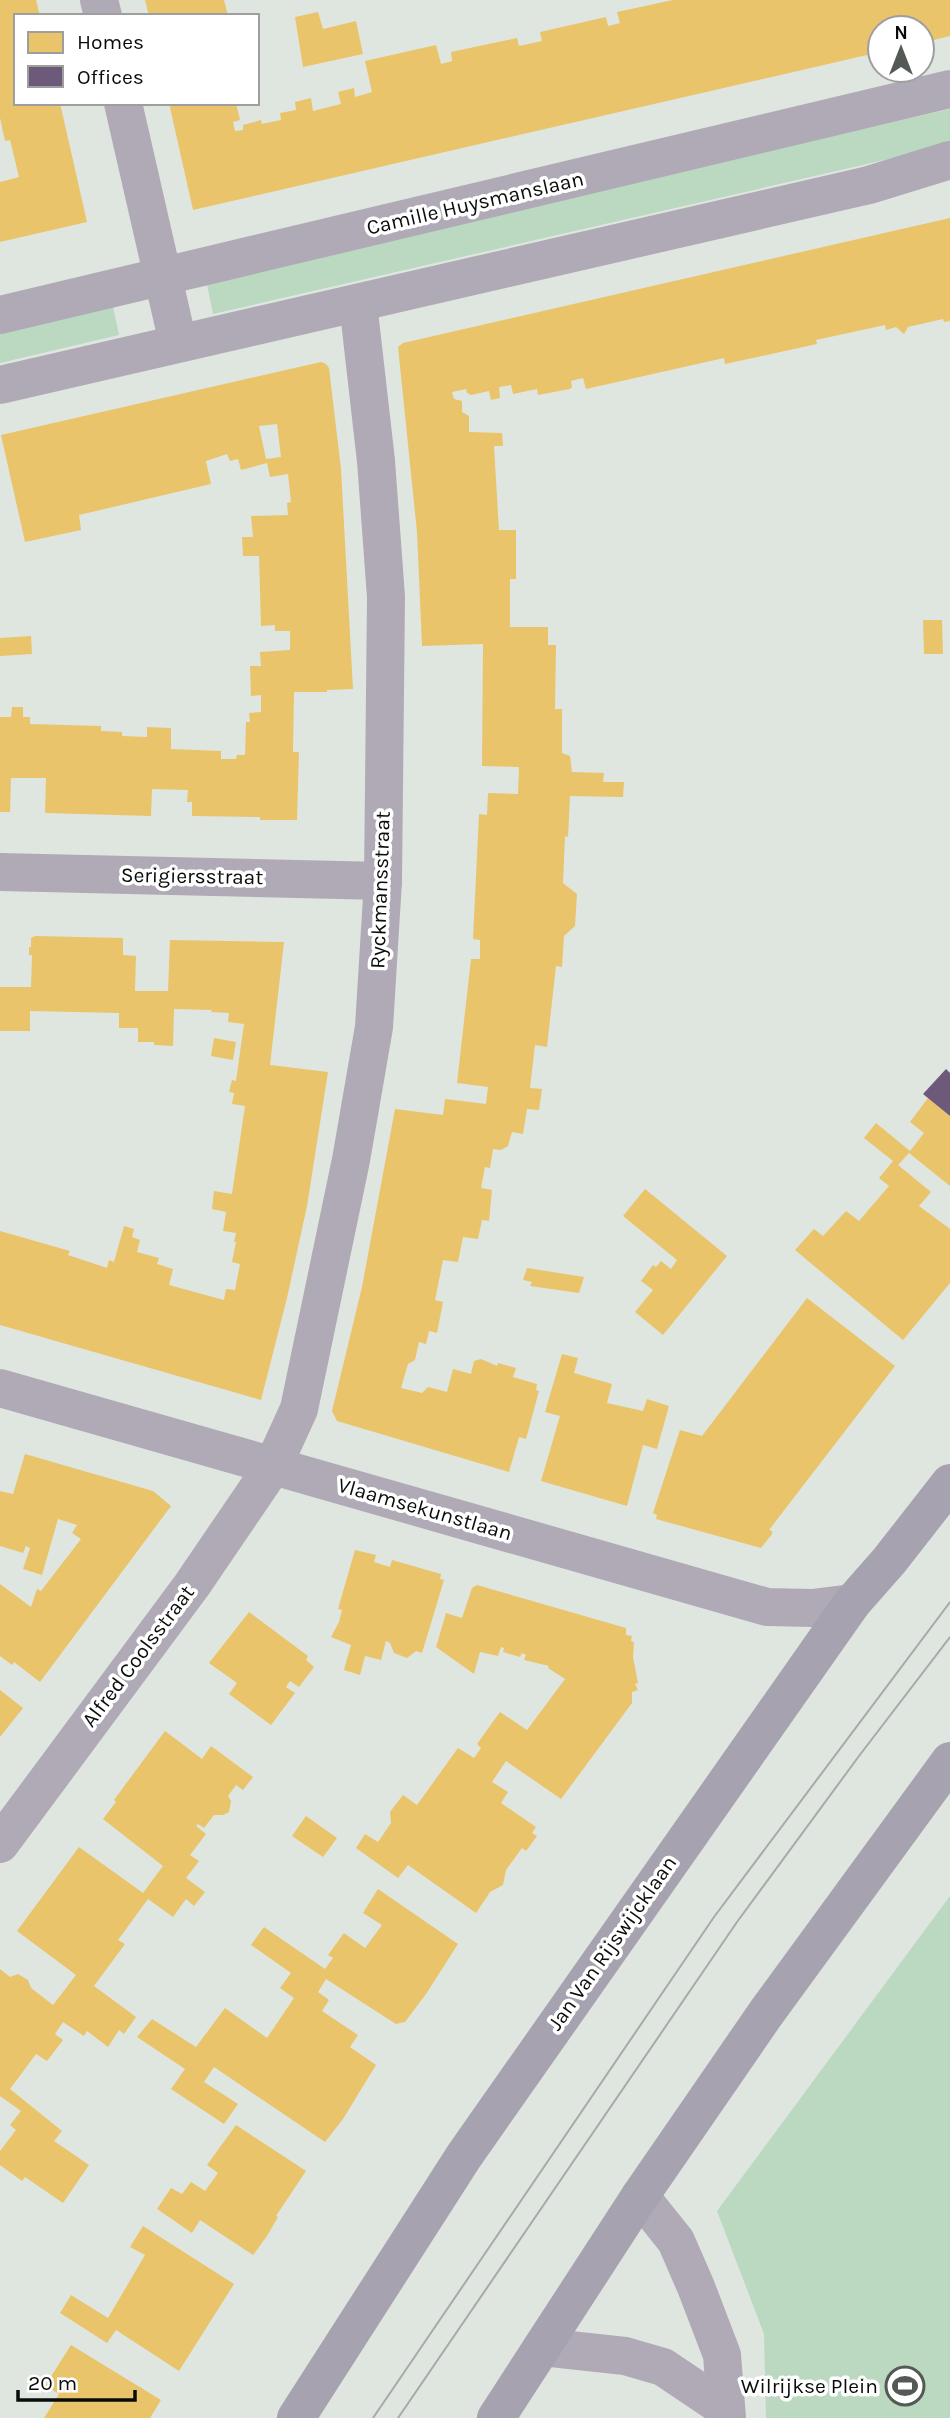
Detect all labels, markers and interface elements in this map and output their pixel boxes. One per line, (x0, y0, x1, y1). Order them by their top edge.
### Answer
legend (14, 14, 259, 105)
north arrow (866, 14, 936, 84)
text: N (894, 22, 908, 44)
text: Homes (77, 30, 144, 54)
text: Offices (77, 65, 144, 89)
street label: Camille Huysmanslaan (364, 166, 586, 240)
street label: Ryckmansstraat (365, 811, 395, 969)
street label: Serigiersstraat (121, 863, 263, 889)
street label: Vlaamsekunstlaan (335, 1473, 515, 1545)
street label: Alfred Coolsstraat (77, 1580, 199, 1732)
street label: Jan Van Rijswijcklaan (543, 1851, 681, 2035)
scale bar (18, 2358, 135, 2402)
sports icon: Wilrijkse Plein (884, 2365, 926, 2407)
text: 20 m (28, 2371, 77, 2395)
place label: Wilrijkse Plein (741, 2374, 878, 2398)

